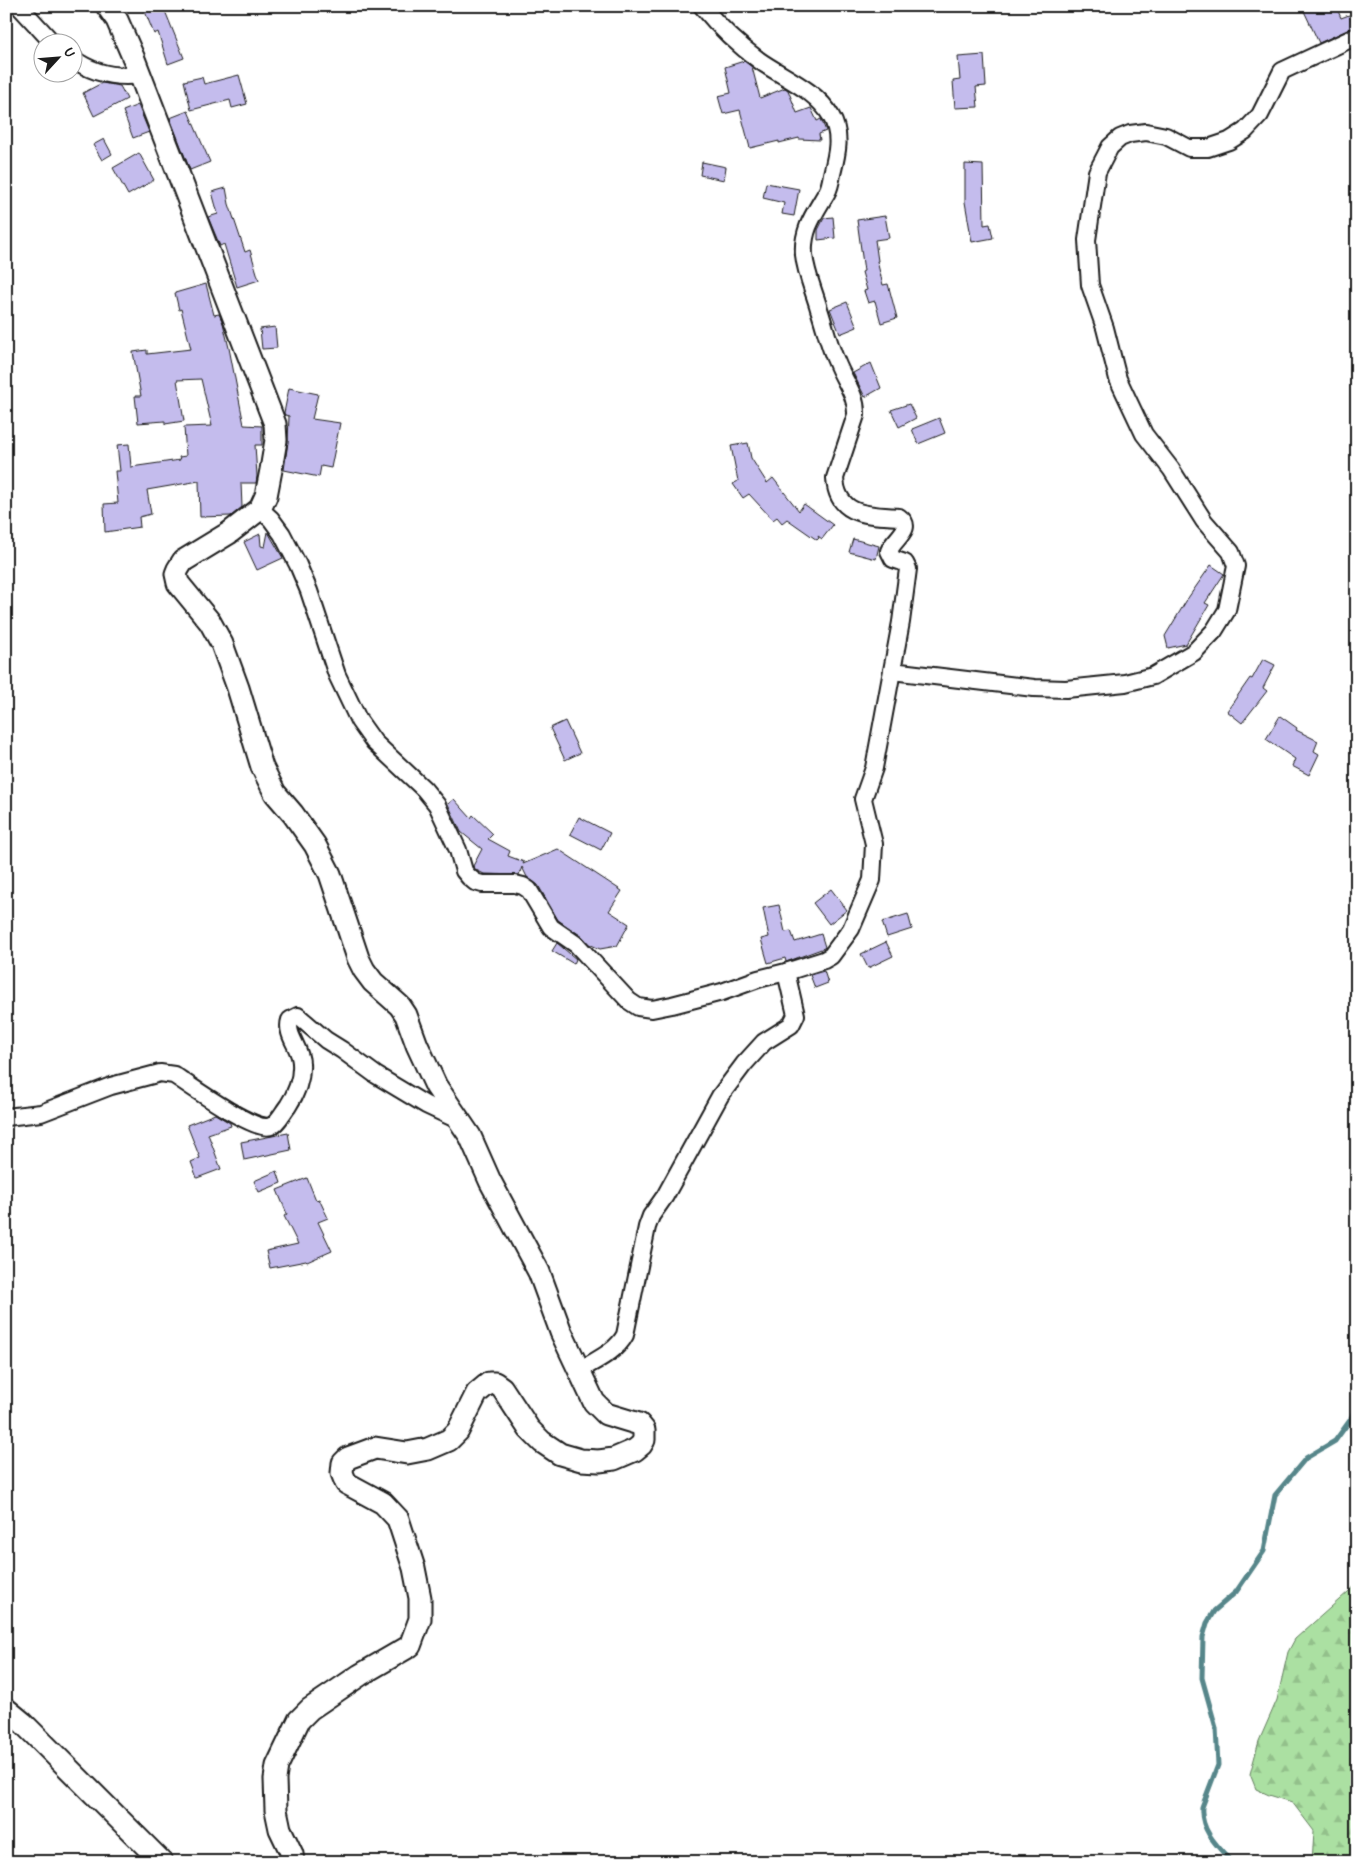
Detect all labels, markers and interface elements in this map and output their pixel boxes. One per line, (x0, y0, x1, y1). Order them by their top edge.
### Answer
north arrow (32, 32, 82, 82)
text: U (60, 44, 80, 60)

